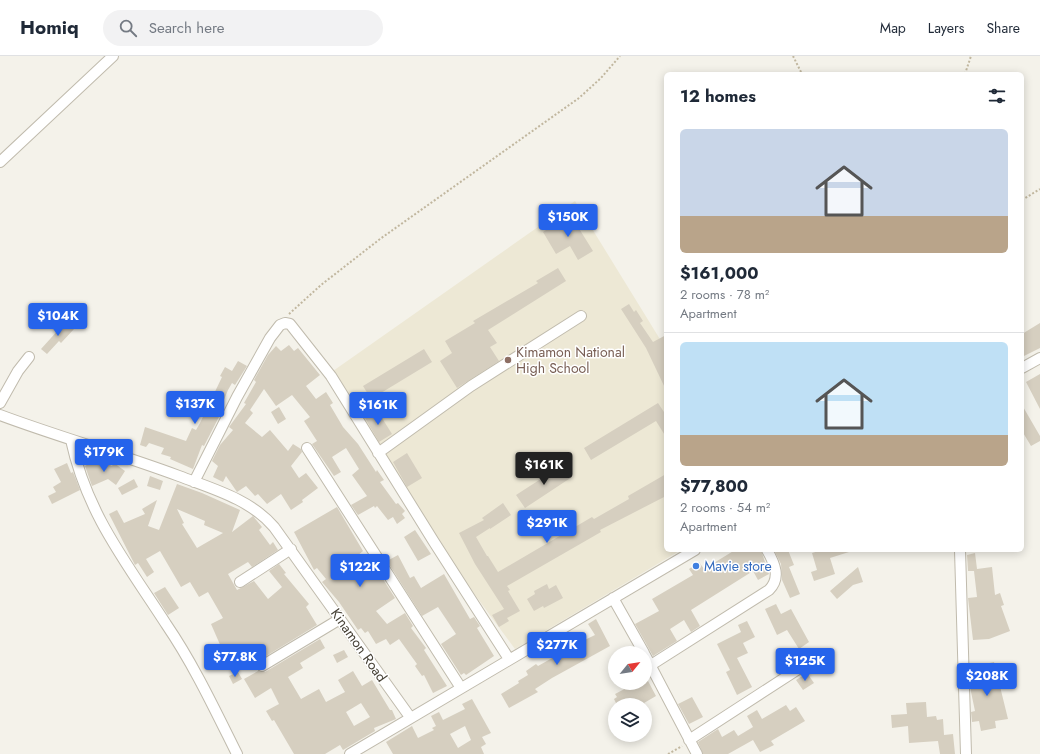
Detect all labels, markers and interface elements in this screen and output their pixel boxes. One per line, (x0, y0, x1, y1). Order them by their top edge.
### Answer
search box (103, 10, 383, 46)
text: Homiq (20, 14, 79, 41)
icon: search (117, 17, 139, 39)
text: Search here (149, 17, 225, 39)
text: Map (880, 18, 906, 38)
text: Layers (928, 18, 964, 38)
text: Share (986, 18, 1020, 38)
text: 12 homes (680, 84, 756, 108)
icon: filters (986, 85, 1008, 107)
icon: home (808, 155, 880, 227)
pin: $150K (540, 204, 596, 238)
text: $150K (548, 207, 588, 226)
text: $161,000 (680, 261, 759, 285)
text: 2 rooms · 78 m² (680, 285, 769, 304)
pin: $104K (30, 303, 86, 337)
text: Apartment (680, 304, 737, 323)
text: $104K (37, 306, 79, 325)
place label: Kimamon National High School (516, 342, 625, 378)
marker: Kimamon National High School (503, 355, 513, 365)
icon: home (808, 368, 880, 440)
pin: $137K (167, 391, 223, 425)
pin: $161K (350, 392, 406, 426)
text: $137K (175, 394, 215, 413)
text: $161K (358, 395, 398, 414)
pin: $179K (76, 439, 132, 473)
text: $179K (84, 442, 124, 461)
pin: $161K (516, 452, 572, 486)
text: $161K (524, 455, 564, 474)
text: $77,800 (680, 474, 748, 498)
text: 2 rooms · 54 m² (680, 498, 770, 517)
pin: $291K (519, 510, 575, 544)
text: $291K (526, 513, 568, 532)
text: Apartment (680, 517, 737, 536)
pin: $122K (332, 554, 388, 588)
place label: Mavie store (704, 556, 772, 576)
text: $122K (340, 557, 380, 576)
marker: Mavie store (691, 561, 701, 571)
street label: Kinamon Road (326, 604, 392, 686)
pin: $277K (529, 632, 585, 666)
text: $277K (536, 635, 578, 654)
pin: $77.8K (202, 644, 268, 678)
north arrow (608, 646, 652, 690)
map controls (608, 646, 652, 742)
text: $77.8K (213, 647, 257, 666)
pin: $125K (777, 648, 833, 682)
text: $125K (785, 651, 825, 670)
pin: $208K (959, 663, 1015, 697)
text: $208K (966, 666, 1008, 685)
button: layers (608, 698, 652, 742)

